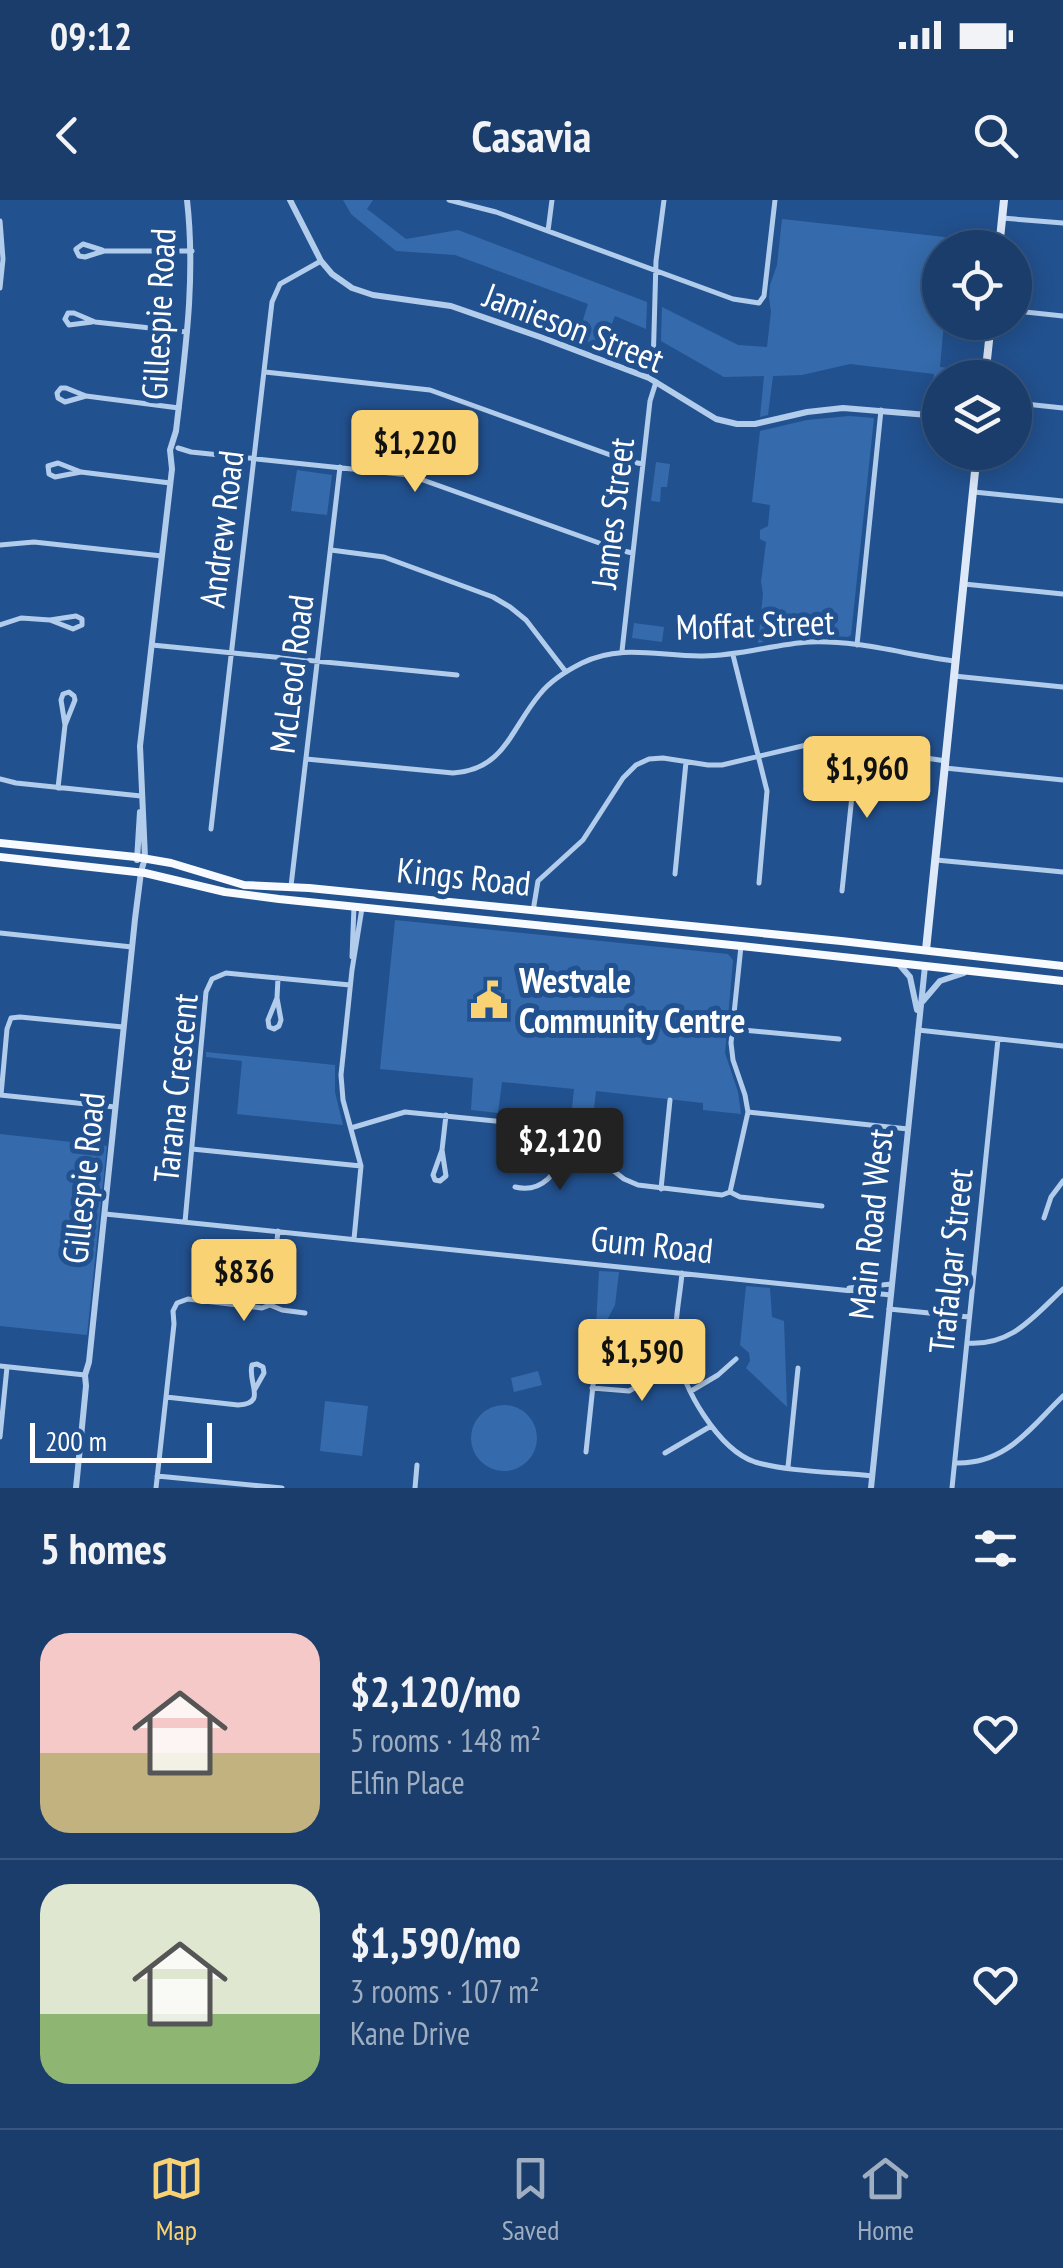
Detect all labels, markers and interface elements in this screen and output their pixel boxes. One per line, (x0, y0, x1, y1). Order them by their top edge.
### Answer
text: 09:12 (50, 11, 132, 60)
text: Casavia (472, 106, 591, 164)
icon: back (40, 108, 95, 163)
icon: search (968, 108, 1023, 163)
street label: Gillespie Road (131, 227, 185, 401)
map controls (922, 230, 1032, 470)
button: locate (922, 230, 1032, 340)
street label: Jamieson Street (476, 271, 671, 383)
button: layers (922, 360, 1032, 470)
pin: $1,220 (334, 410, 496, 495)
text: $1,220 (373, 421, 457, 463)
street label: James Street (580, 435, 644, 592)
street label: Andrew Road (189, 448, 253, 610)
street label: McLeod Road (258, 592, 324, 756)
street label: Moffat Street (675, 598, 835, 650)
pin: $1,960 (786, 736, 948, 821)
text: $1,960 (825, 747, 909, 789)
street label: Kings Road (395, 846, 533, 906)
place label: Westvale Community Centre (518, 957, 745, 1043)
public building icon: Westvale Community Centre (468, 979, 510, 1021)
street label: Tarana Crescent (142, 991, 208, 1185)
street label: Gillespie Road (51, 1090, 115, 1266)
pin: $2,120 (479, 1108, 641, 1193)
text: $2,120 (518, 1119, 602, 1161)
street label: Main Road West (837, 1126, 903, 1322)
street label: Trafalgar Street (917, 1166, 983, 1356)
street label: Gum Road (589, 1215, 715, 1273)
pin: $836 (185, 1239, 303, 1324)
text: $836 (213, 1250, 275, 1292)
pin: $1,590 (561, 1319, 723, 1404)
text: $1,590 (600, 1330, 684, 1372)
scale bar (30, 1418, 212, 1462)
text: 200 m (45, 1422, 107, 1459)
text: 5 homes (40, 1521, 167, 1576)
icon: filters (968, 1521, 1023, 1576)
text: $2,120/mo (350, 1664, 521, 1719)
icon: home (120, 1673, 240, 1793)
icon: heart (968, 1706, 1023, 1761)
text: 5 rooms · 148 m² (350, 1719, 541, 1761)
text: Elfin Place (350, 1761, 465, 1803)
text: $1,590/mo (350, 1915, 521, 1970)
icon: home (120, 1924, 240, 2044)
icon: heart (968, 1957, 1023, 2012)
text: 3 rooms · 107 m² (350, 1970, 540, 2012)
text: Kane Drive (350, 2012, 470, 2054)
tab: Map (149, 2151, 204, 2248)
tab: Saved (502, 2151, 559, 2248)
tab: Home (857, 2151, 914, 2248)

